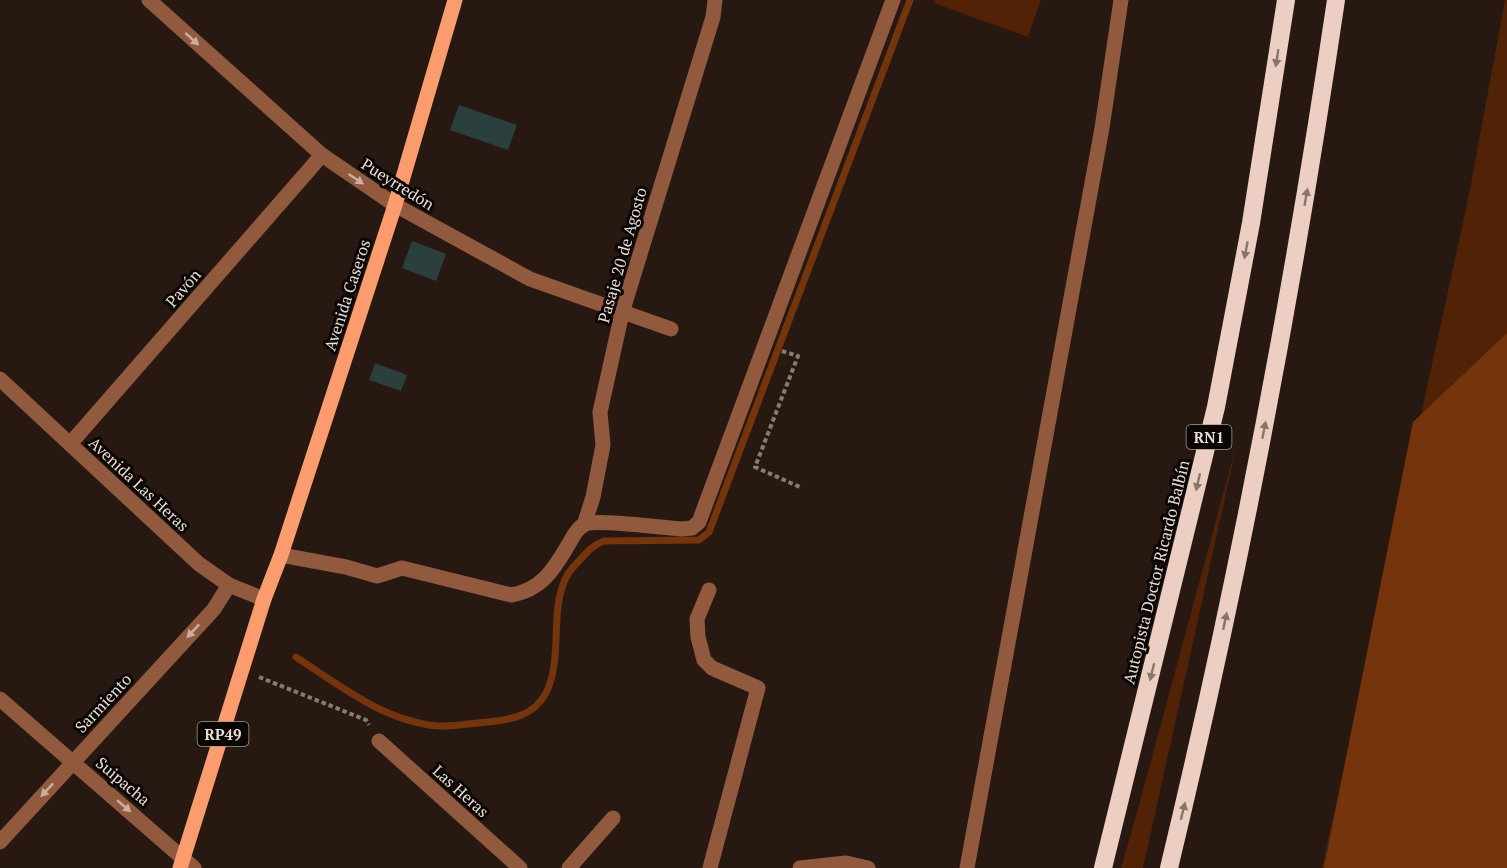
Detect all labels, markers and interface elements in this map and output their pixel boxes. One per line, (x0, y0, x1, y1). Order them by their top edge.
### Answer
one-way arrow (184, 32, 199, 45)
one-way arrow (1272, 48, 1281, 67)
street label: Pueyrredón (357, 153, 439, 215)
one-way arrow (348, 173, 364, 185)
street label: Pasaje 20 de Agosto (592, 185, 652, 325)
one-way arrow (1302, 187, 1311, 206)
street label: Avenida Caseros (319, 236, 375, 354)
one-way arrow (1241, 241, 1250, 260)
street label: Pavón (160, 264, 206, 312)
one-way arrow (1260, 420, 1269, 439)
road number: RN1 (1186, 425, 1232, 449)
street label: Avenida Las Heras (84, 432, 194, 536)
street label: Autopista Doctor Ricardo Balbín (1117, 457, 1195, 686)
one-way arrow (1192, 473, 1202, 492)
one-way arrow (1221, 612, 1231, 630)
one-way arrow (186, 624, 200, 639)
one-way arrow (1147, 663, 1157, 681)
street label: Sarmiento (70, 668, 136, 737)
road number: RP49 (198, 722, 248, 746)
street label: Suipacha (91, 752, 155, 810)
street label: Las Heras (428, 760, 494, 822)
one-way arrow (40, 783, 54, 798)
one-way arrow (116, 799, 131, 812)
one-way arrow (1178, 802, 1188, 820)

